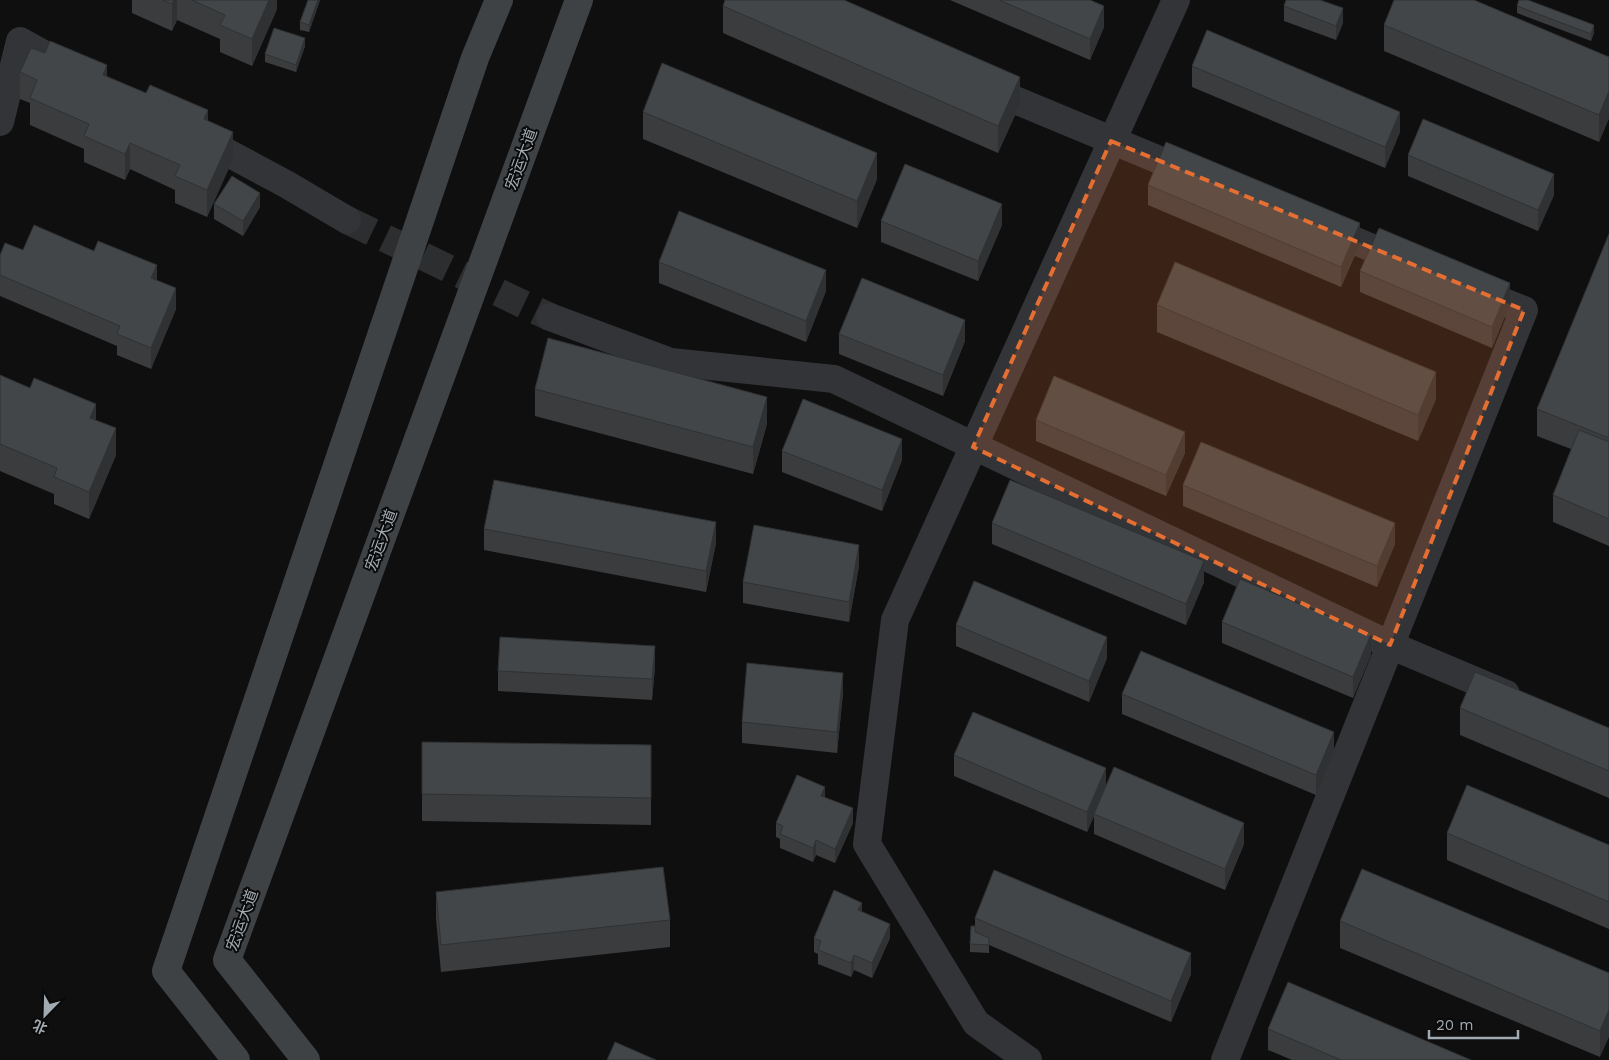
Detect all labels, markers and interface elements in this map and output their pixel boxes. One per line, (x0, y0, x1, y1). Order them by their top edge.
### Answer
street label: 宏运大道 (501, 126, 541, 192)
street label: 宏运大道 (361, 507, 401, 573)
street label: 宏运大道 (222, 887, 262, 953)
north arrow (20, 990, 70, 1040)
scale bar (1429, 1008, 1518, 1040)
text: 20 m (1436, 1016, 1474, 1034)
text: 北 (30, 1017, 49, 1037)

